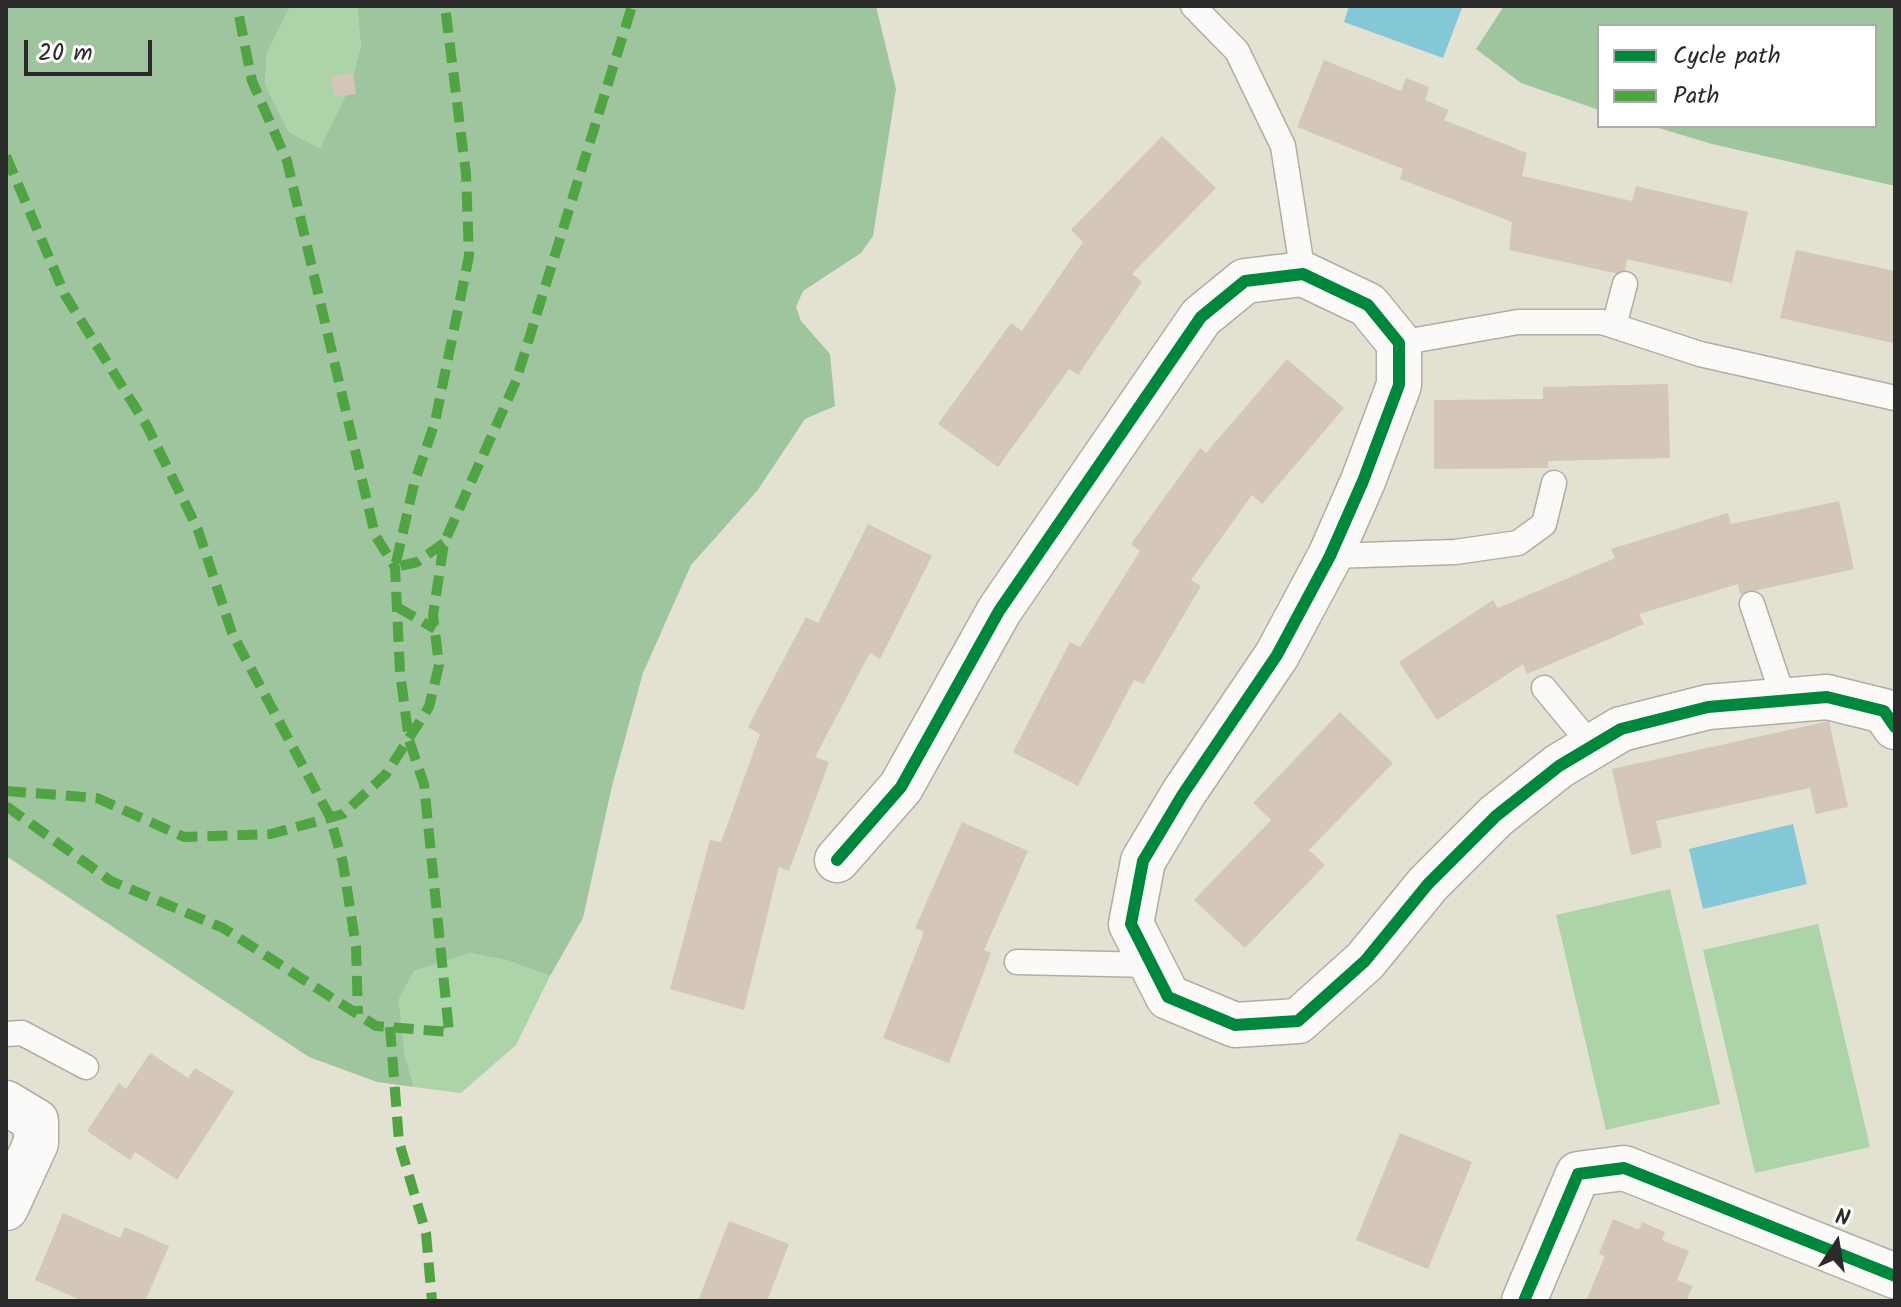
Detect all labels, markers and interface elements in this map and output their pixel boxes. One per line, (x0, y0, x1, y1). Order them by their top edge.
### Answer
scale bar (28, 24, 156, 74)
legend (1597, 24, 1877, 128)
text: 20 m (38, 34, 93, 73)
text: Cycle path (1673, 37, 1781, 76)
text: Path (1673, 77, 1719, 116)
text: N (1832, 1200, 1853, 1238)
north arrow (1797, 1203, 1877, 1283)

